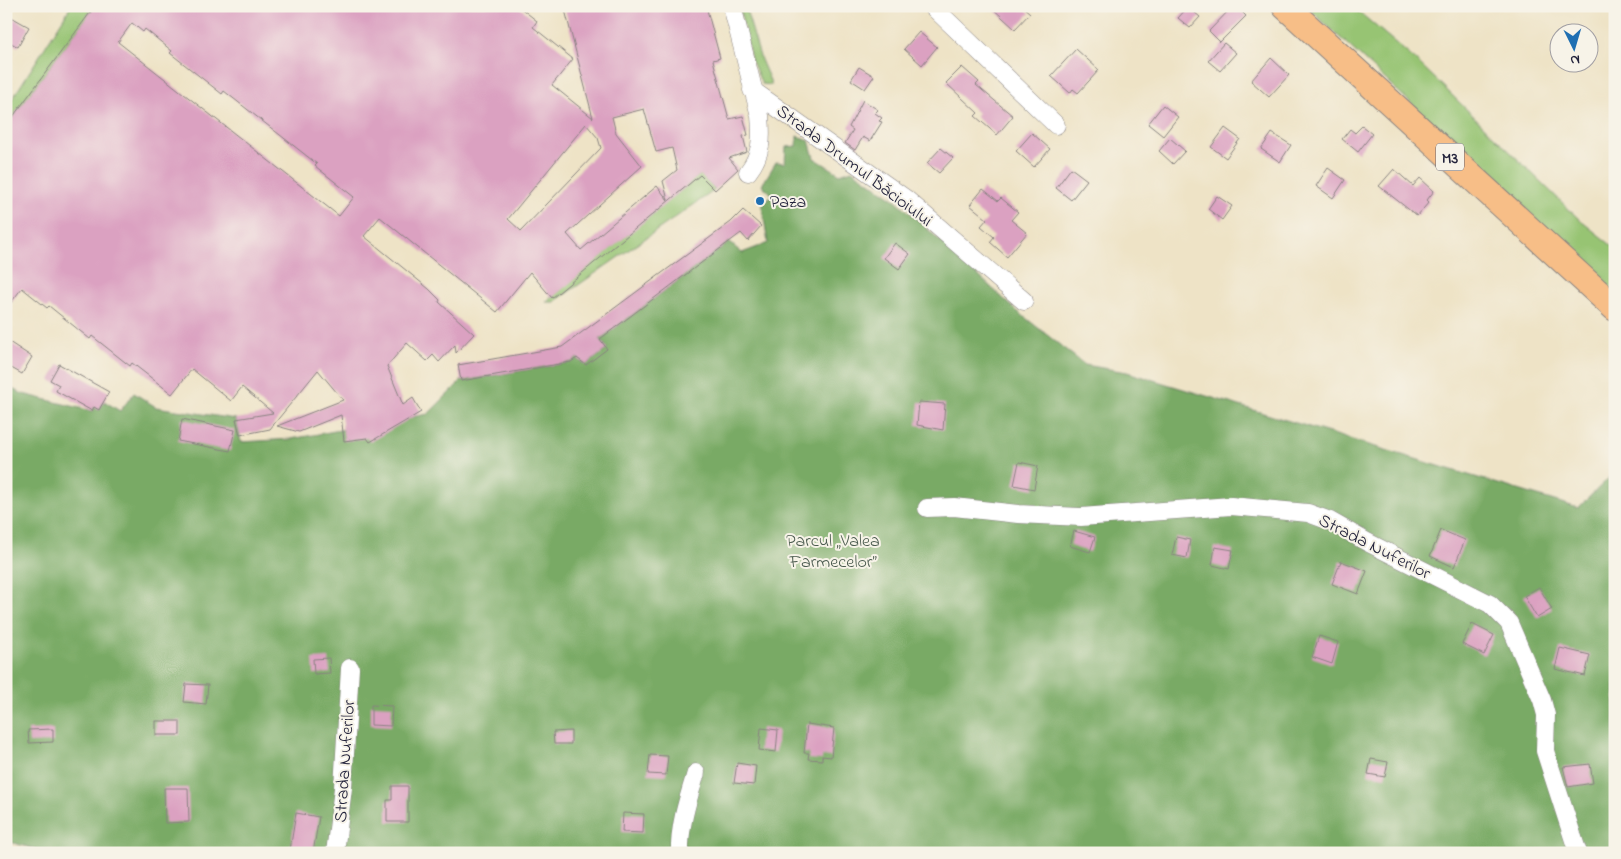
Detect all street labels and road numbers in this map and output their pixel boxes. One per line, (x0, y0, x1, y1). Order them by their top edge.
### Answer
street label: Strada Drumul Băcioiului (770, 99, 937, 234)
road number: M3 (1436, 144, 1464, 170)
street label: Strada Nuferilor (1313, 508, 1435, 587)
street label: Strada Nuferilor (329, 699, 363, 823)

